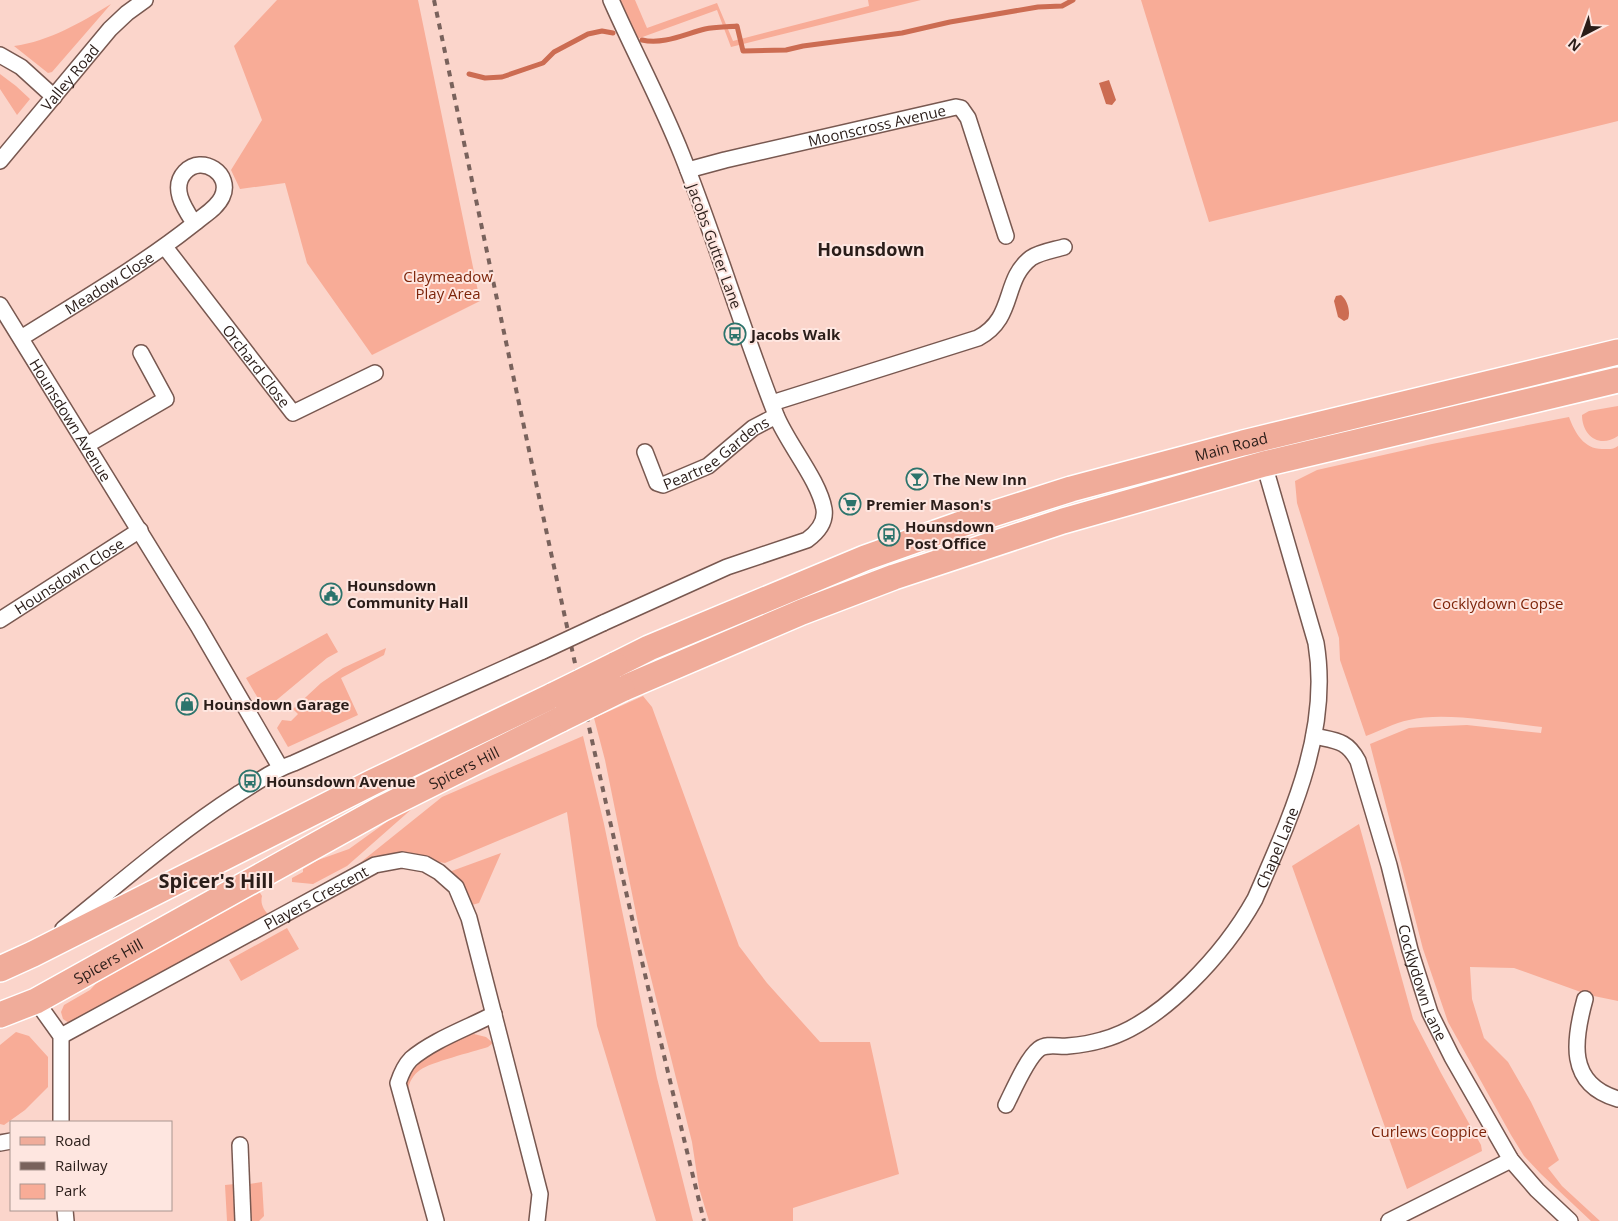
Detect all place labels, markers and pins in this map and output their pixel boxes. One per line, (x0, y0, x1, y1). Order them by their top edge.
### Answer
bus stop icon: Jacobs Walk (723, 322, 747, 346)
place label: Jacobs Walk (749, 324, 841, 344)
bar icon: The New Inn (905, 467, 929, 491)
place label: The New Inn (933, 469, 1027, 489)
supermarket icon: Premier Mason's (838, 492, 862, 516)
place label: Premier Mason's (866, 494, 991, 514)
place label: Hounsdown Post Office (905, 516, 994, 553)
bus stop icon: Hounsdown Post Office (877, 523, 901, 547)
place label: Hounsdown Community Hall (347, 575, 468, 612)
public building icon: Hounsdown Community Hall (319, 582, 343, 606)
shop icon: Hounsdown Garage (175, 692, 199, 716)
place label: Hounsdown Garage (203, 694, 350, 714)
bus stop icon: Hounsdown Avenue (238, 769, 262, 793)
place label: Hounsdown Avenue (266, 771, 416, 791)

